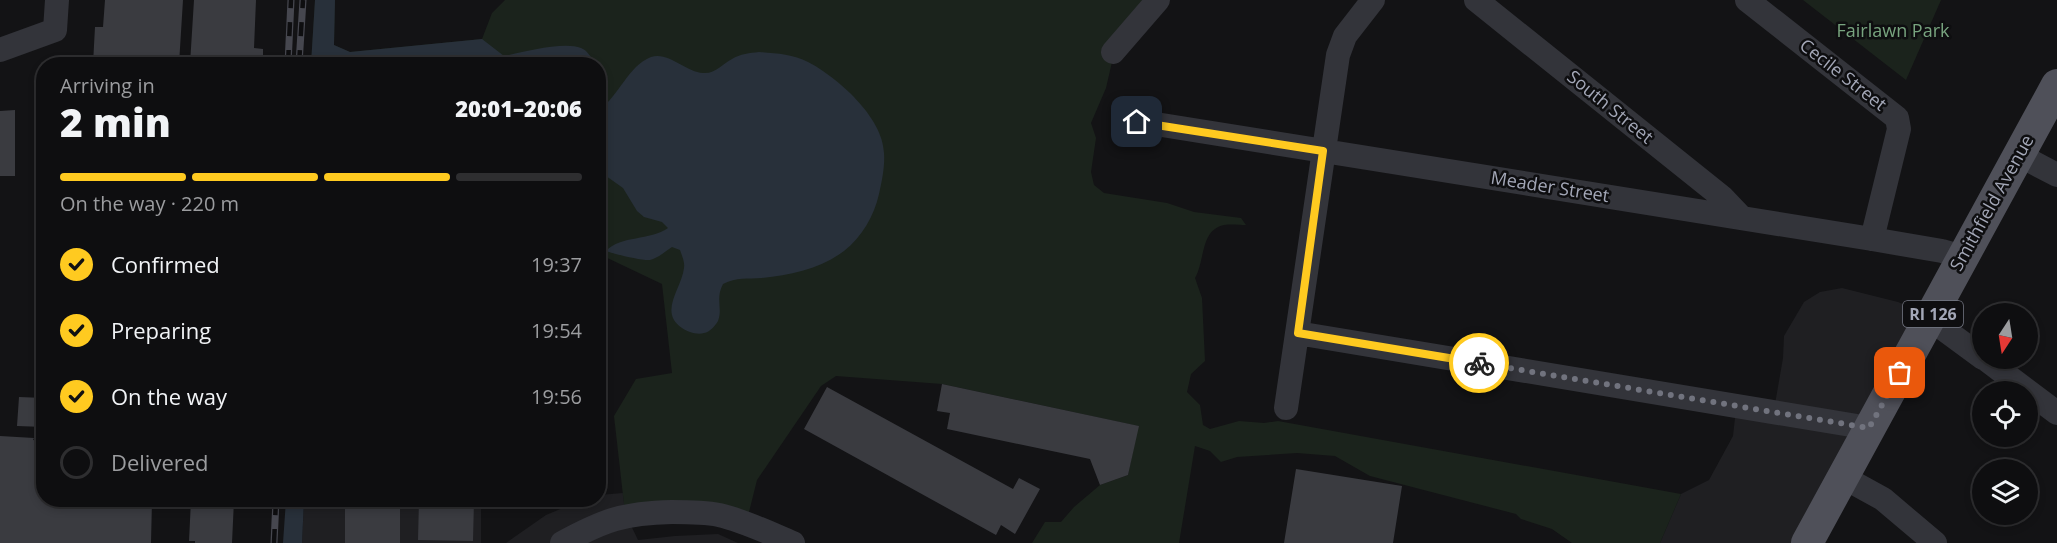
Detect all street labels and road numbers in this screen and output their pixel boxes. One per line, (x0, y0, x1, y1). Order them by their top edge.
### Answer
street label: Cecile Street (1795, 33, 1892, 116)
street label: South Street (1563, 64, 1659, 148)
street label: Smithfield Avenue (1944, 130, 2039, 275)
street label: Meader Street (1489, 165, 1611, 207)
road number: RI 126 (1903, 301, 1963, 327)

